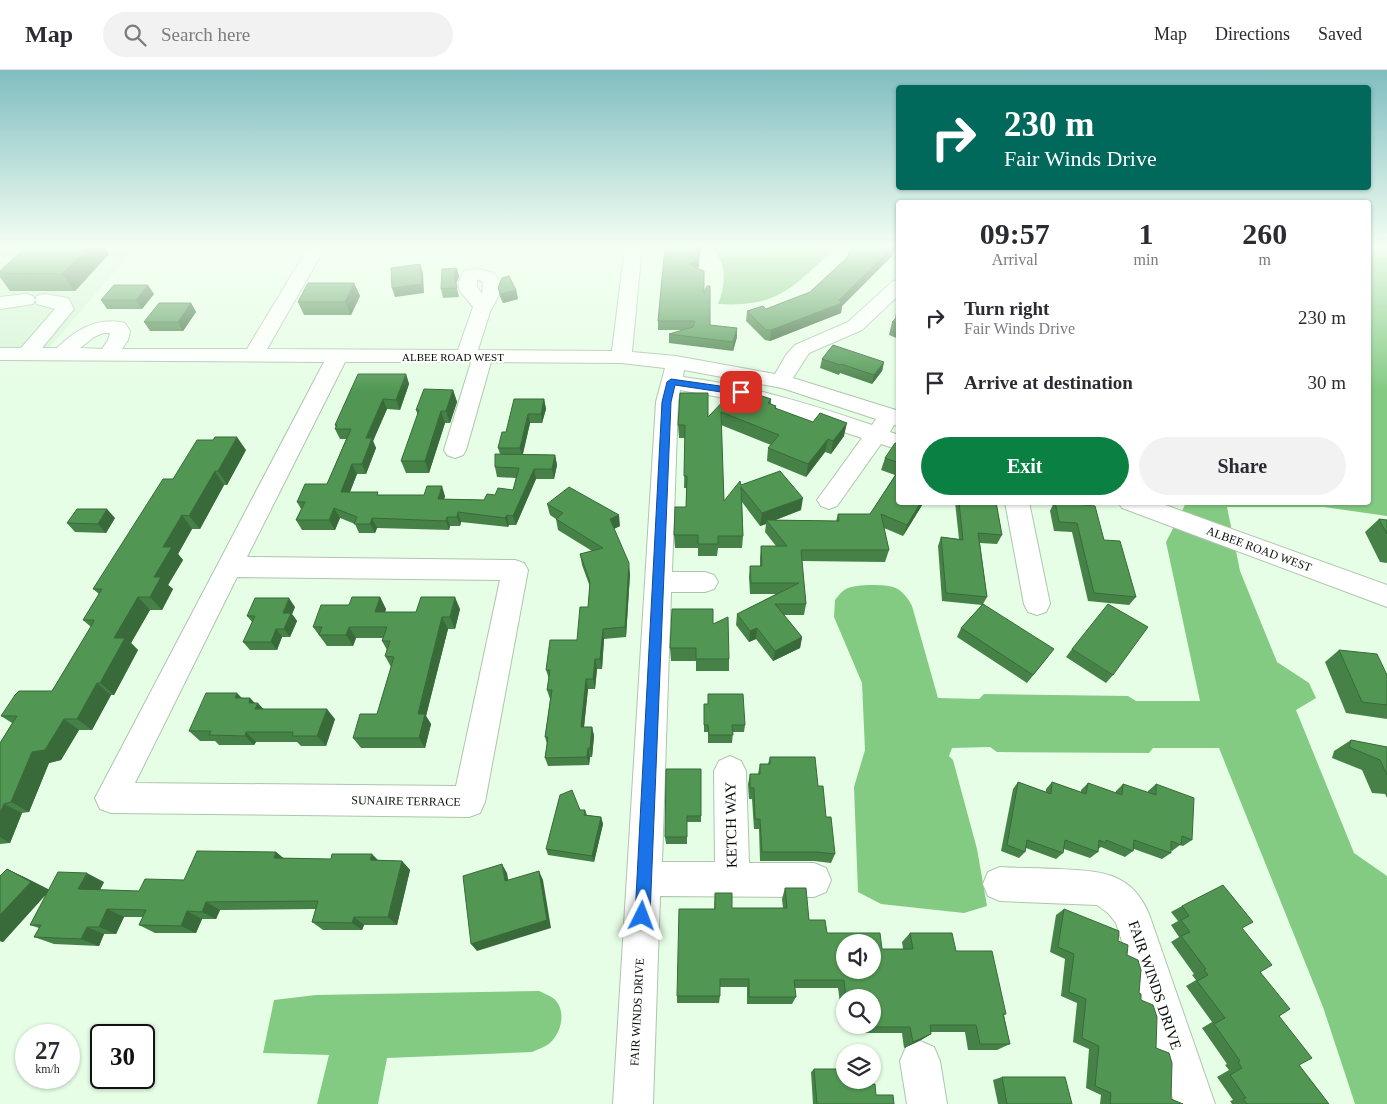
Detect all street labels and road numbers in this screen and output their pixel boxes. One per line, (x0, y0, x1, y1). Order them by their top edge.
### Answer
street label: ALBEE ROAD WEST (402, 351, 504, 363)
street label: ALBEE ROAD WEST (1204, 523, 1314, 575)
street label: KETCH WAY (722, 782, 740, 868)
street label: SUNAIRE TERRACE (351, 793, 461, 809)
street label: FAIR WINDS DRIVE (1125, 918, 1185, 1052)
street label: FAIR WINDS DRIVE (627, 958, 647, 1066)

